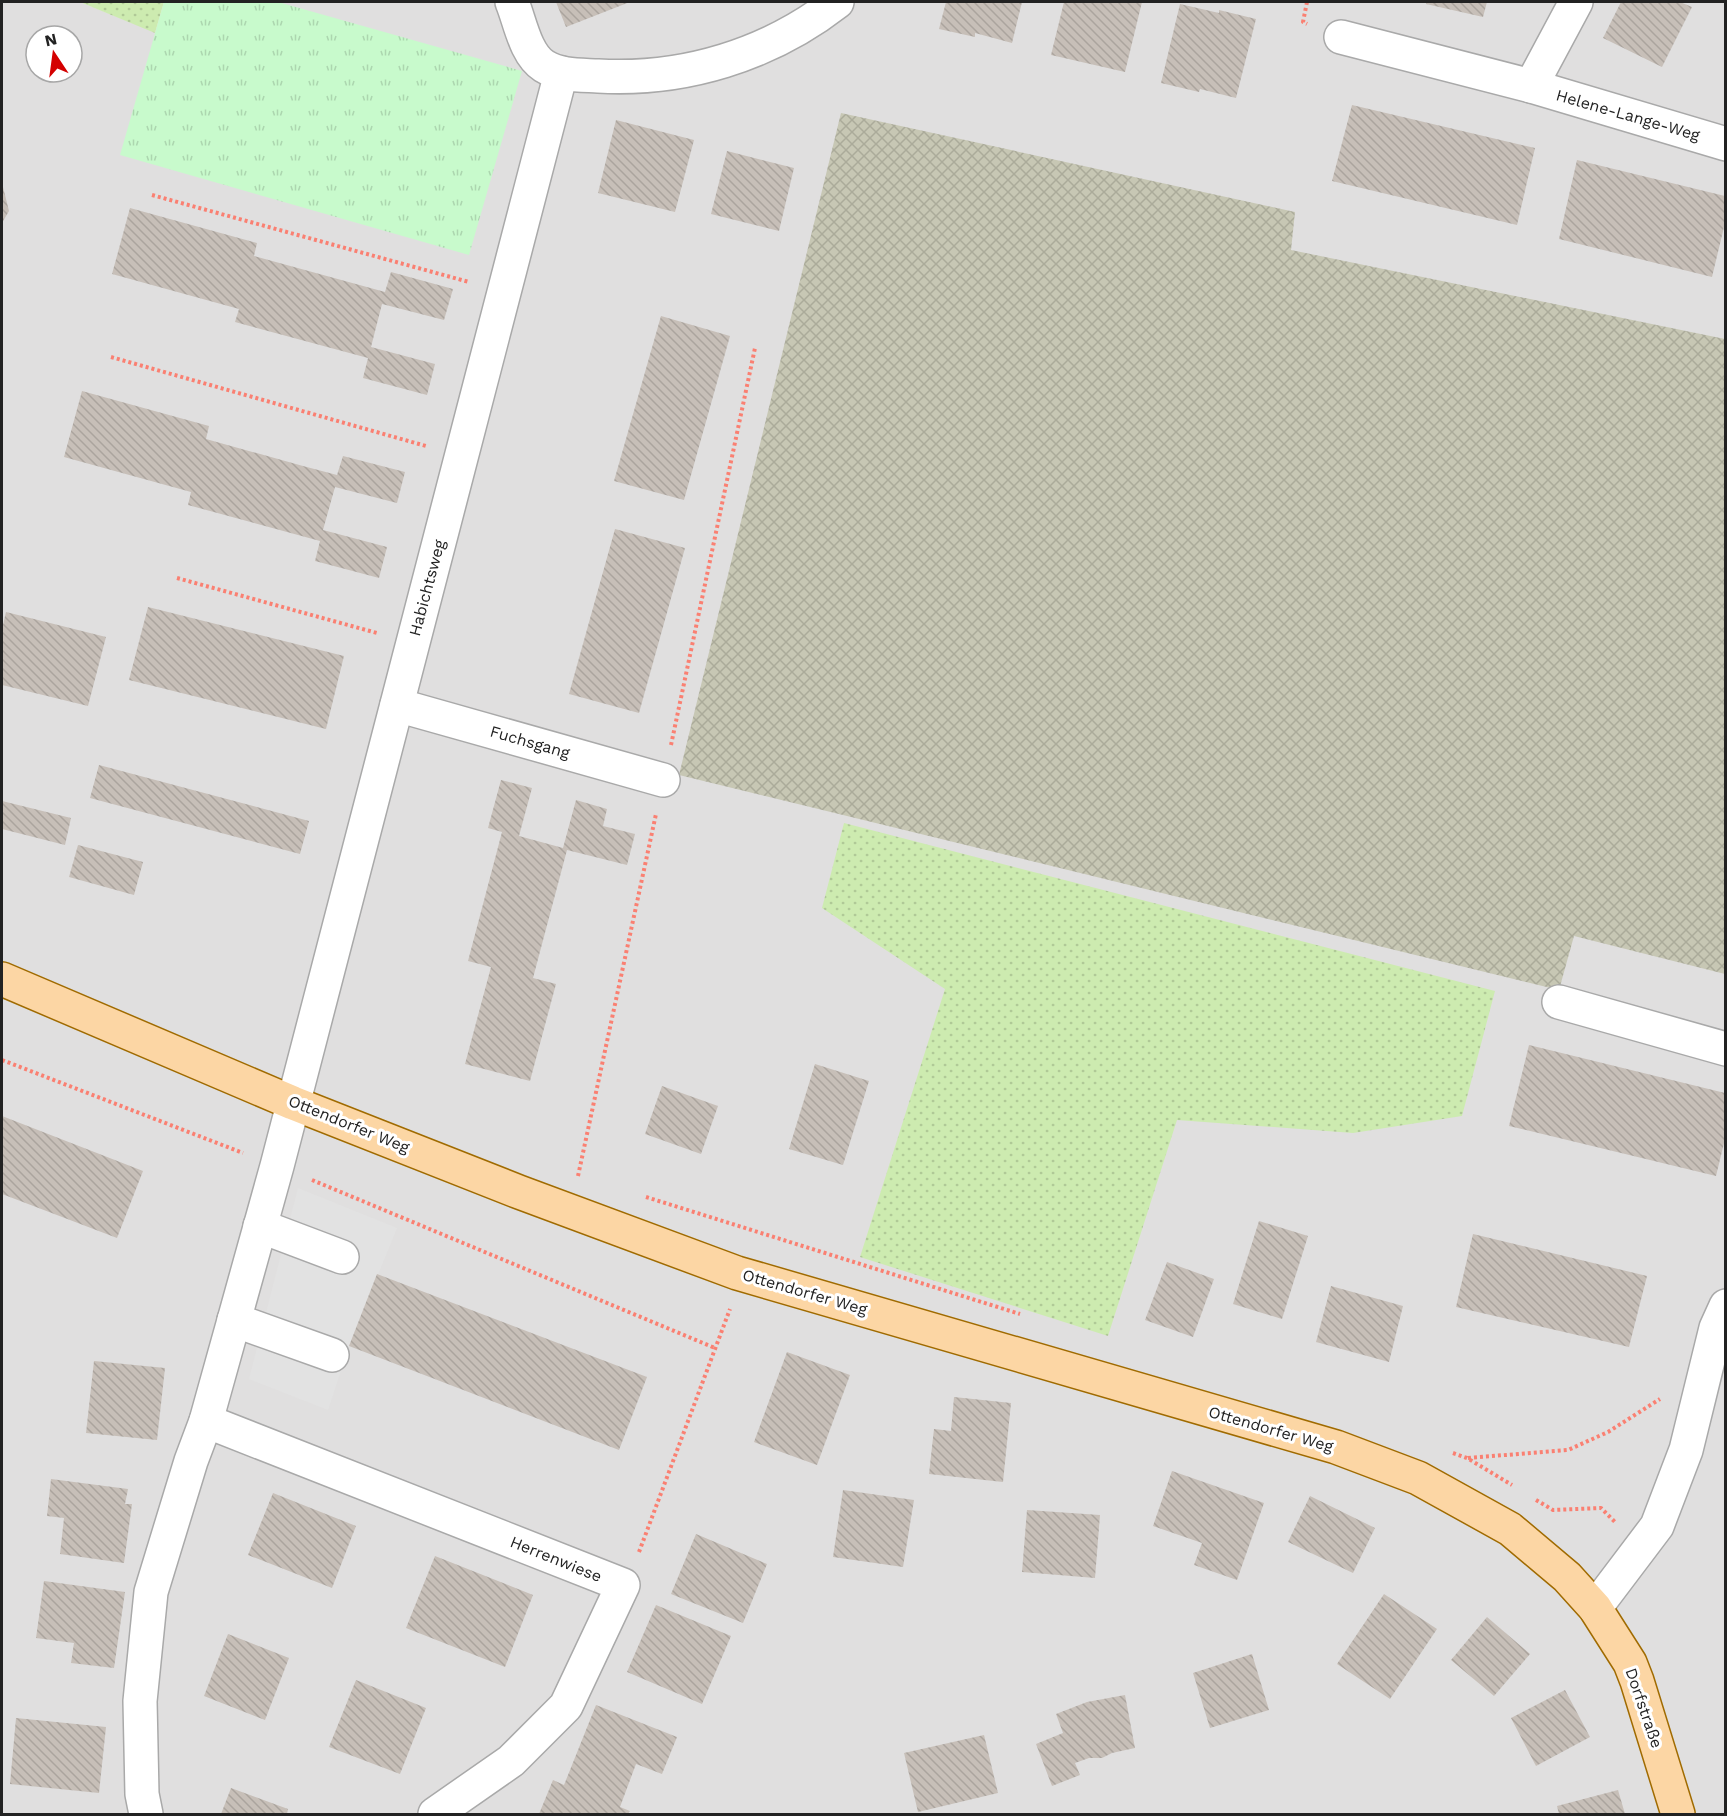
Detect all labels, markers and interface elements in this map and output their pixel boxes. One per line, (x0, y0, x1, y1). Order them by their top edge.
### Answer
north arrow (24, 24, 84, 84)
text: N (43, 29, 59, 50)
street label: Helene-Lange-Weg (1554, 85, 1703, 145)
street label: Habichtsweg (405, 537, 449, 638)
street label: Fuchsgang (488, 722, 573, 763)
street label: Ottendorfer Weg (286, 1091, 413, 1157)
street label: Ottendorfer Weg (740, 1265, 870, 1319)
street label: Ottendorfer Weg (1206, 1402, 1336, 1456)
street label: Herrenwiese (507, 1532, 605, 1586)
street label: Dorfstraße (1621, 1665, 1667, 1751)

